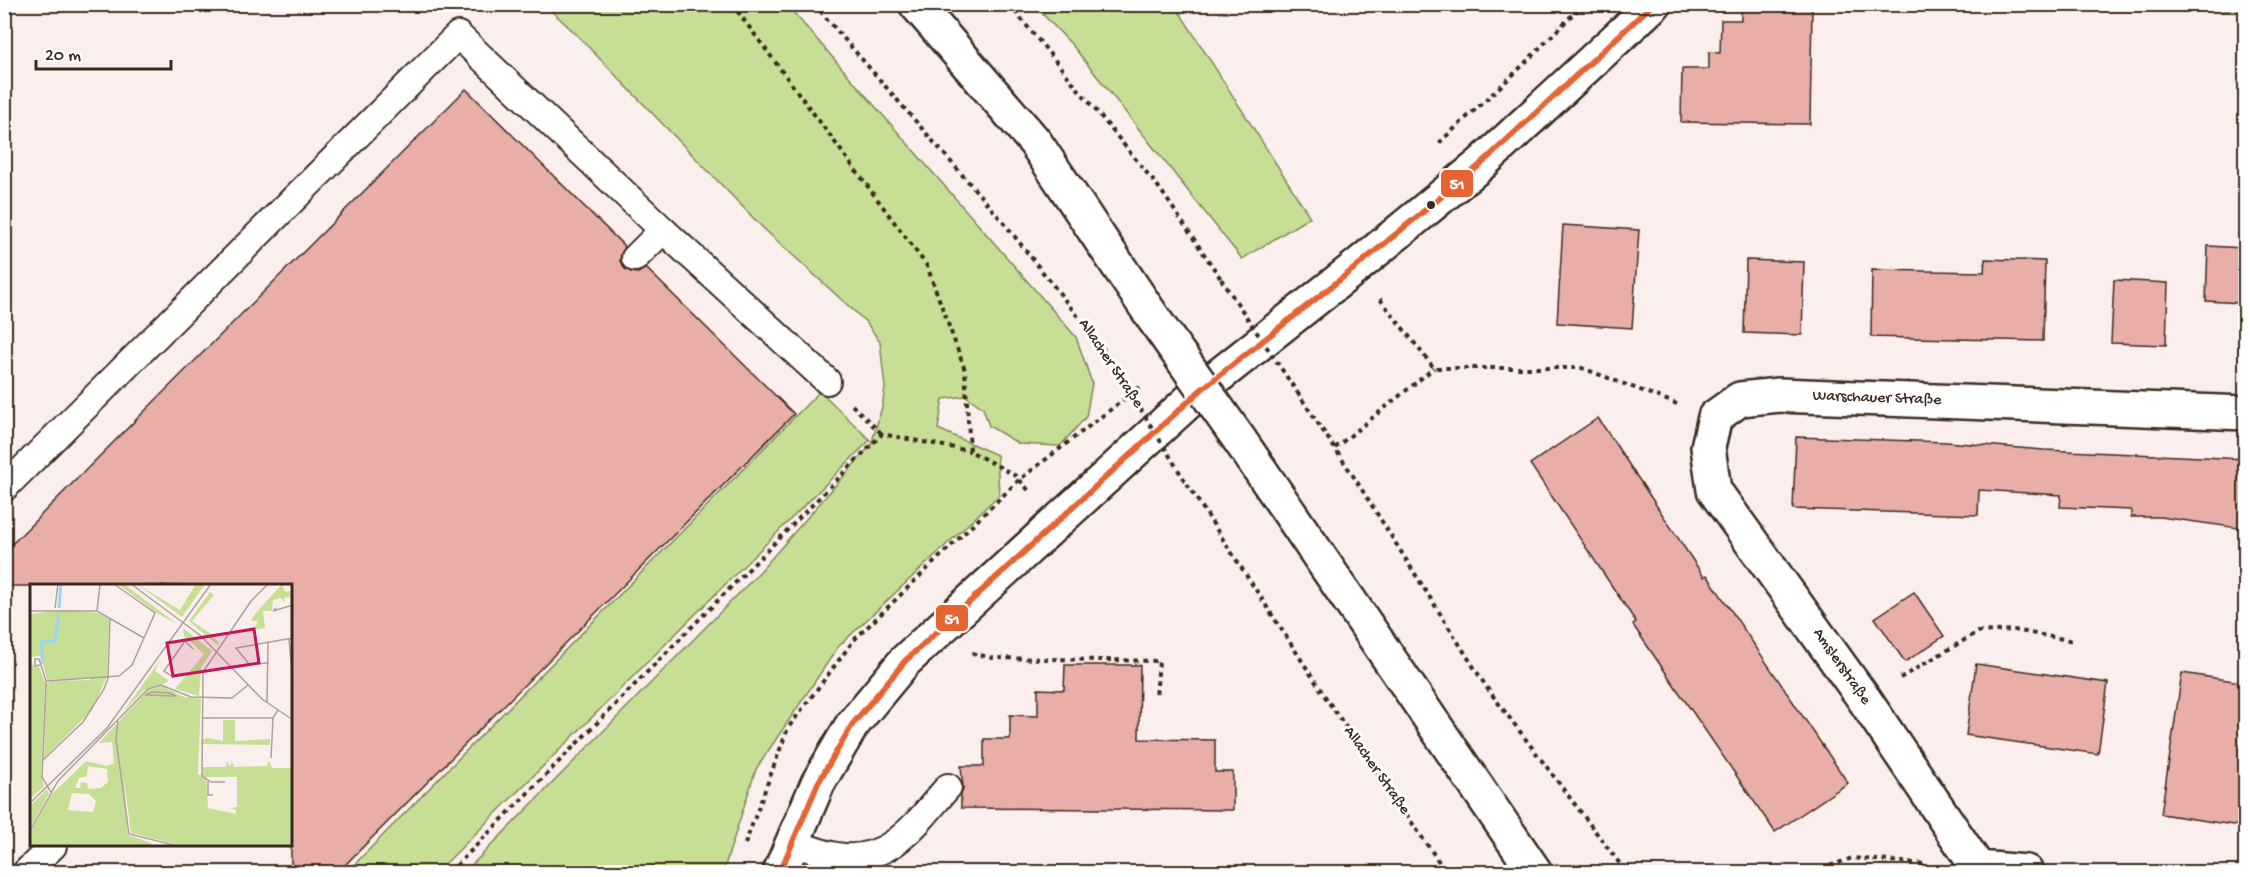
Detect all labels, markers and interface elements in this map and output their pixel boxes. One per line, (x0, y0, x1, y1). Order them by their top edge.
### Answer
scale bar (36, 33, 171, 71)
text: 20 m (45, 46, 81, 67)
line badge: 51 (1440, 169, 1474, 198)
text: 51 (1450, 177, 1464, 196)
unlabelled marker (1425, 199, 1437, 211)
street label: Allacher Straße (1073, 316, 1147, 413)
street label: Warschauer Straße (1812, 387, 1942, 411)
inset map (30, 584, 292, 847)
line badge: 51 (935, 604, 969, 632)
text: 51 (945, 612, 959, 631)
street label: Amslerstraße (1808, 625, 1875, 710)
street label: Allacher Straße (1339, 723, 1414, 819)

